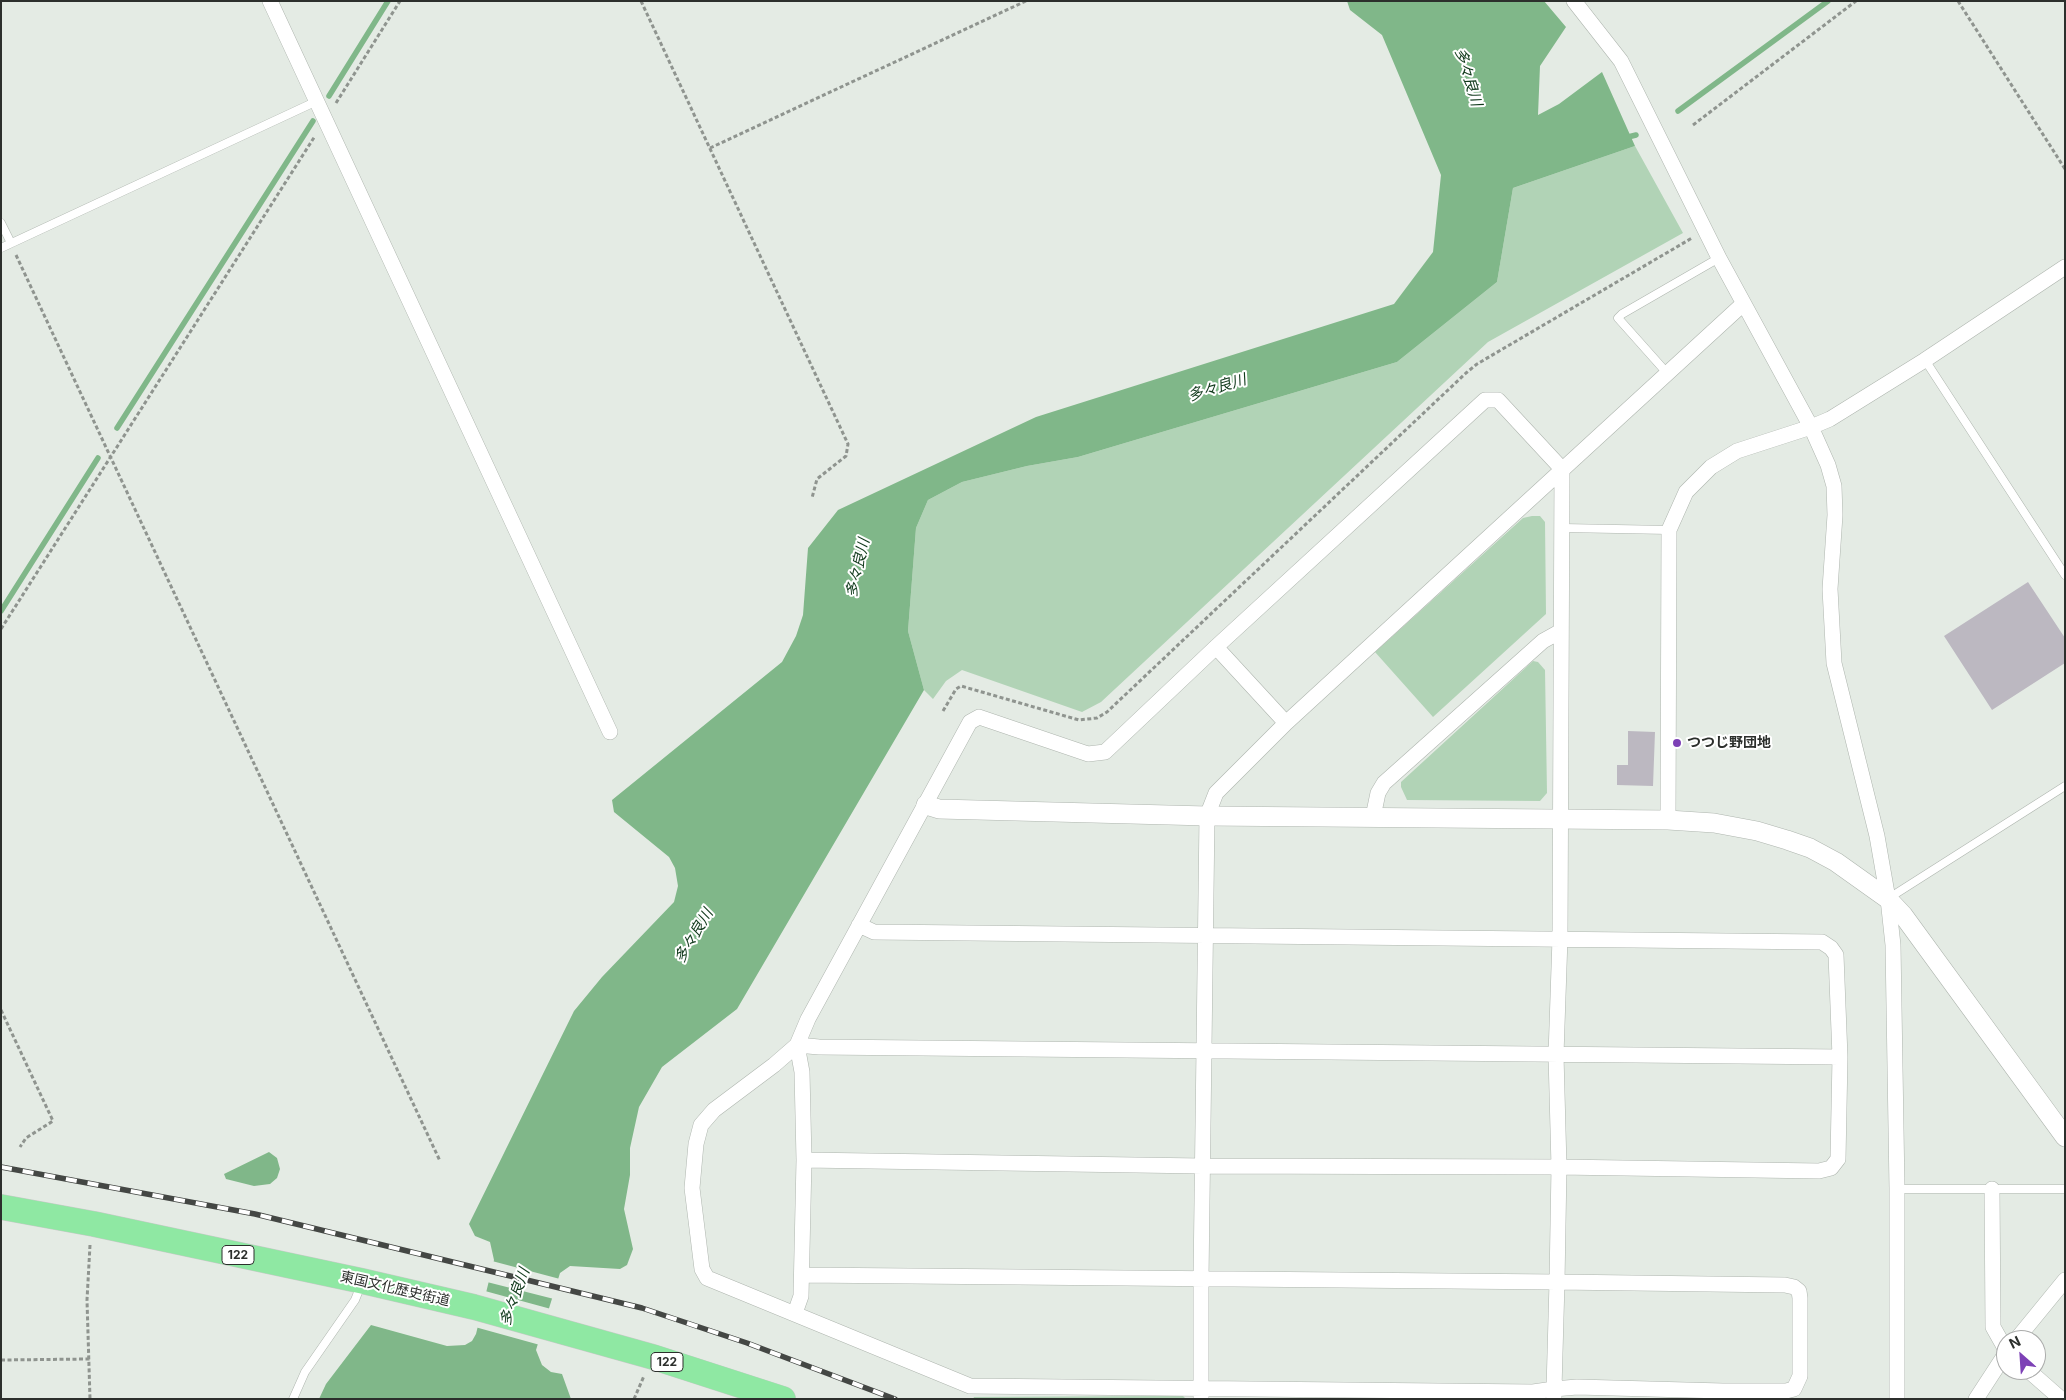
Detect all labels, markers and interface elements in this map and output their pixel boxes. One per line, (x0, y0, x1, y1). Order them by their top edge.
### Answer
water label: 多々良川 (1451, 46, 1485, 108)
water label: 多々良川 (1186, 371, 1248, 405)
water label: 多々良川 (842, 537, 874, 599)
place label: つつじ野団地 (1687, 735, 1771, 751)
marker: つつじ野団地 (1671, 737, 1683, 749)
water label: 多々良川 (671, 906, 717, 966)
road number: 122 (222, 1246, 254, 1264)
water label: 多々良川 (496, 1266, 534, 1328)
street label: 東国文化歴史街道 (339, 1268, 451, 1310)
north arrow (1996, 1330, 2046, 1380)
text: N (2006, 1332, 2023, 1352)
road number: 122 (651, 1352, 683, 1371)

